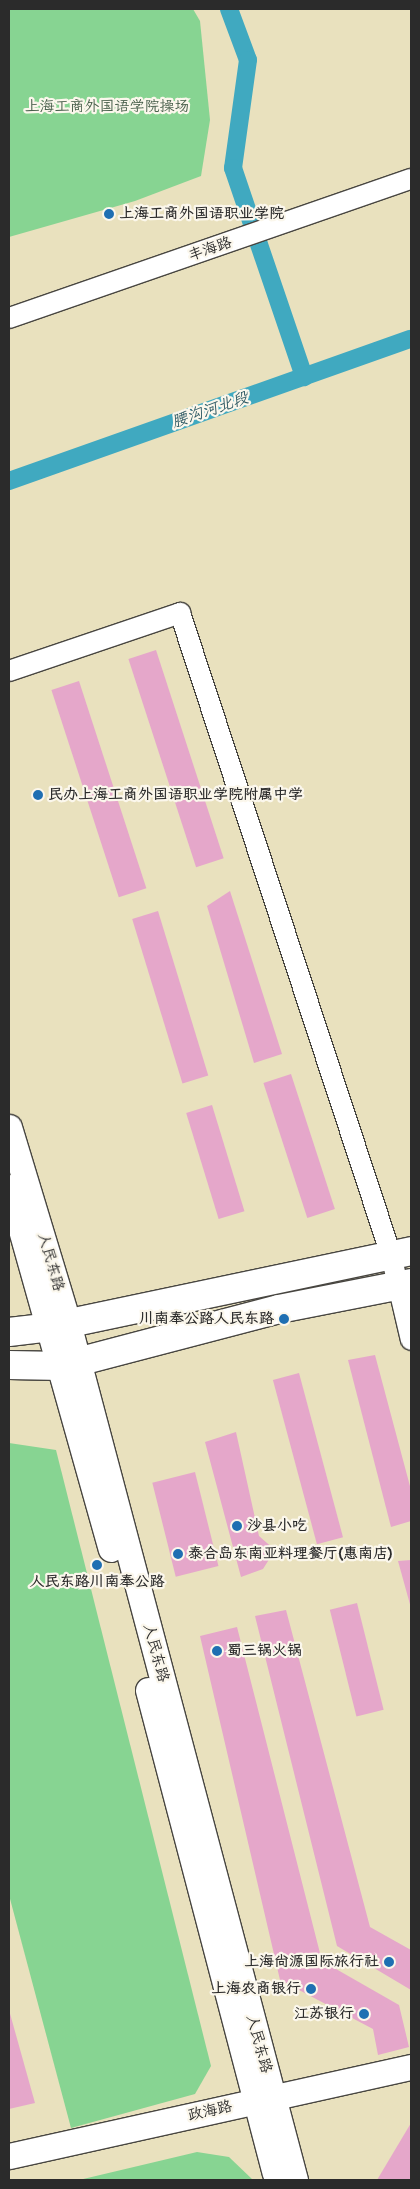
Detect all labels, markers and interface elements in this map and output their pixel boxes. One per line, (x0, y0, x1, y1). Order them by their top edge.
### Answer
park label: 上海工商外国语学院操场 (25, 98, 189, 116)
place label: 上海工商外国语职业学院 (119, 205, 284, 223)
marker: 上海工商外国语职业学院 (103, 208, 115, 220)
street label: 丰海路 (186, 233, 234, 265)
water label: 腰沟河北段 (169, 388, 251, 432)
place label: 民办上海工商外国语职业学院附属中学 (48, 786, 303, 804)
marker: 民办上海工商外国语职业学院附属中学 (32, 789, 44, 801)
street label: 人民东路 (34, 1231, 68, 1293)
place label: 川南奉公路人民东路 (139, 1310, 274, 1328)
marker: 川南奉公路人民东路 (278, 1313, 290, 1325)
place label: 沙县小吃 (247, 1517, 307, 1535)
marker: 沙县小吃 (231, 1520, 243, 1532)
place label: 泰合岛东南亚料理餐厅(惠南店) (188, 1545, 393, 1563)
marker: 泰合岛东南亚料理餐厅(惠南店) (172, 1548, 184, 1560)
marker: 人民东路川南奉公路 (91, 1559, 103, 1571)
place label: 人民东路川南奉公路 (30, 1573, 164, 1591)
street label: 人民东路 (140, 1622, 172, 1684)
place label: 蜀三锅火锅 (227, 1642, 302, 1660)
marker: 蜀三锅火锅 (211, 1645, 223, 1657)
place label: 上海尚源国际旅行社 (244, 1953, 379, 1971)
marker: 上海尚源国际旅行社 (383, 1956, 395, 1968)
place label: 上海农商银行 (211, 1980, 301, 1998)
marker: 上海农商银行 (305, 1983, 317, 1995)
place label: 江苏银行 (294, 2005, 354, 2023)
marker: 江苏银行 (358, 2008, 370, 2020)
street label: 人民东路 (243, 2013, 275, 2075)
street label: 政海路 (186, 2097, 234, 2125)

